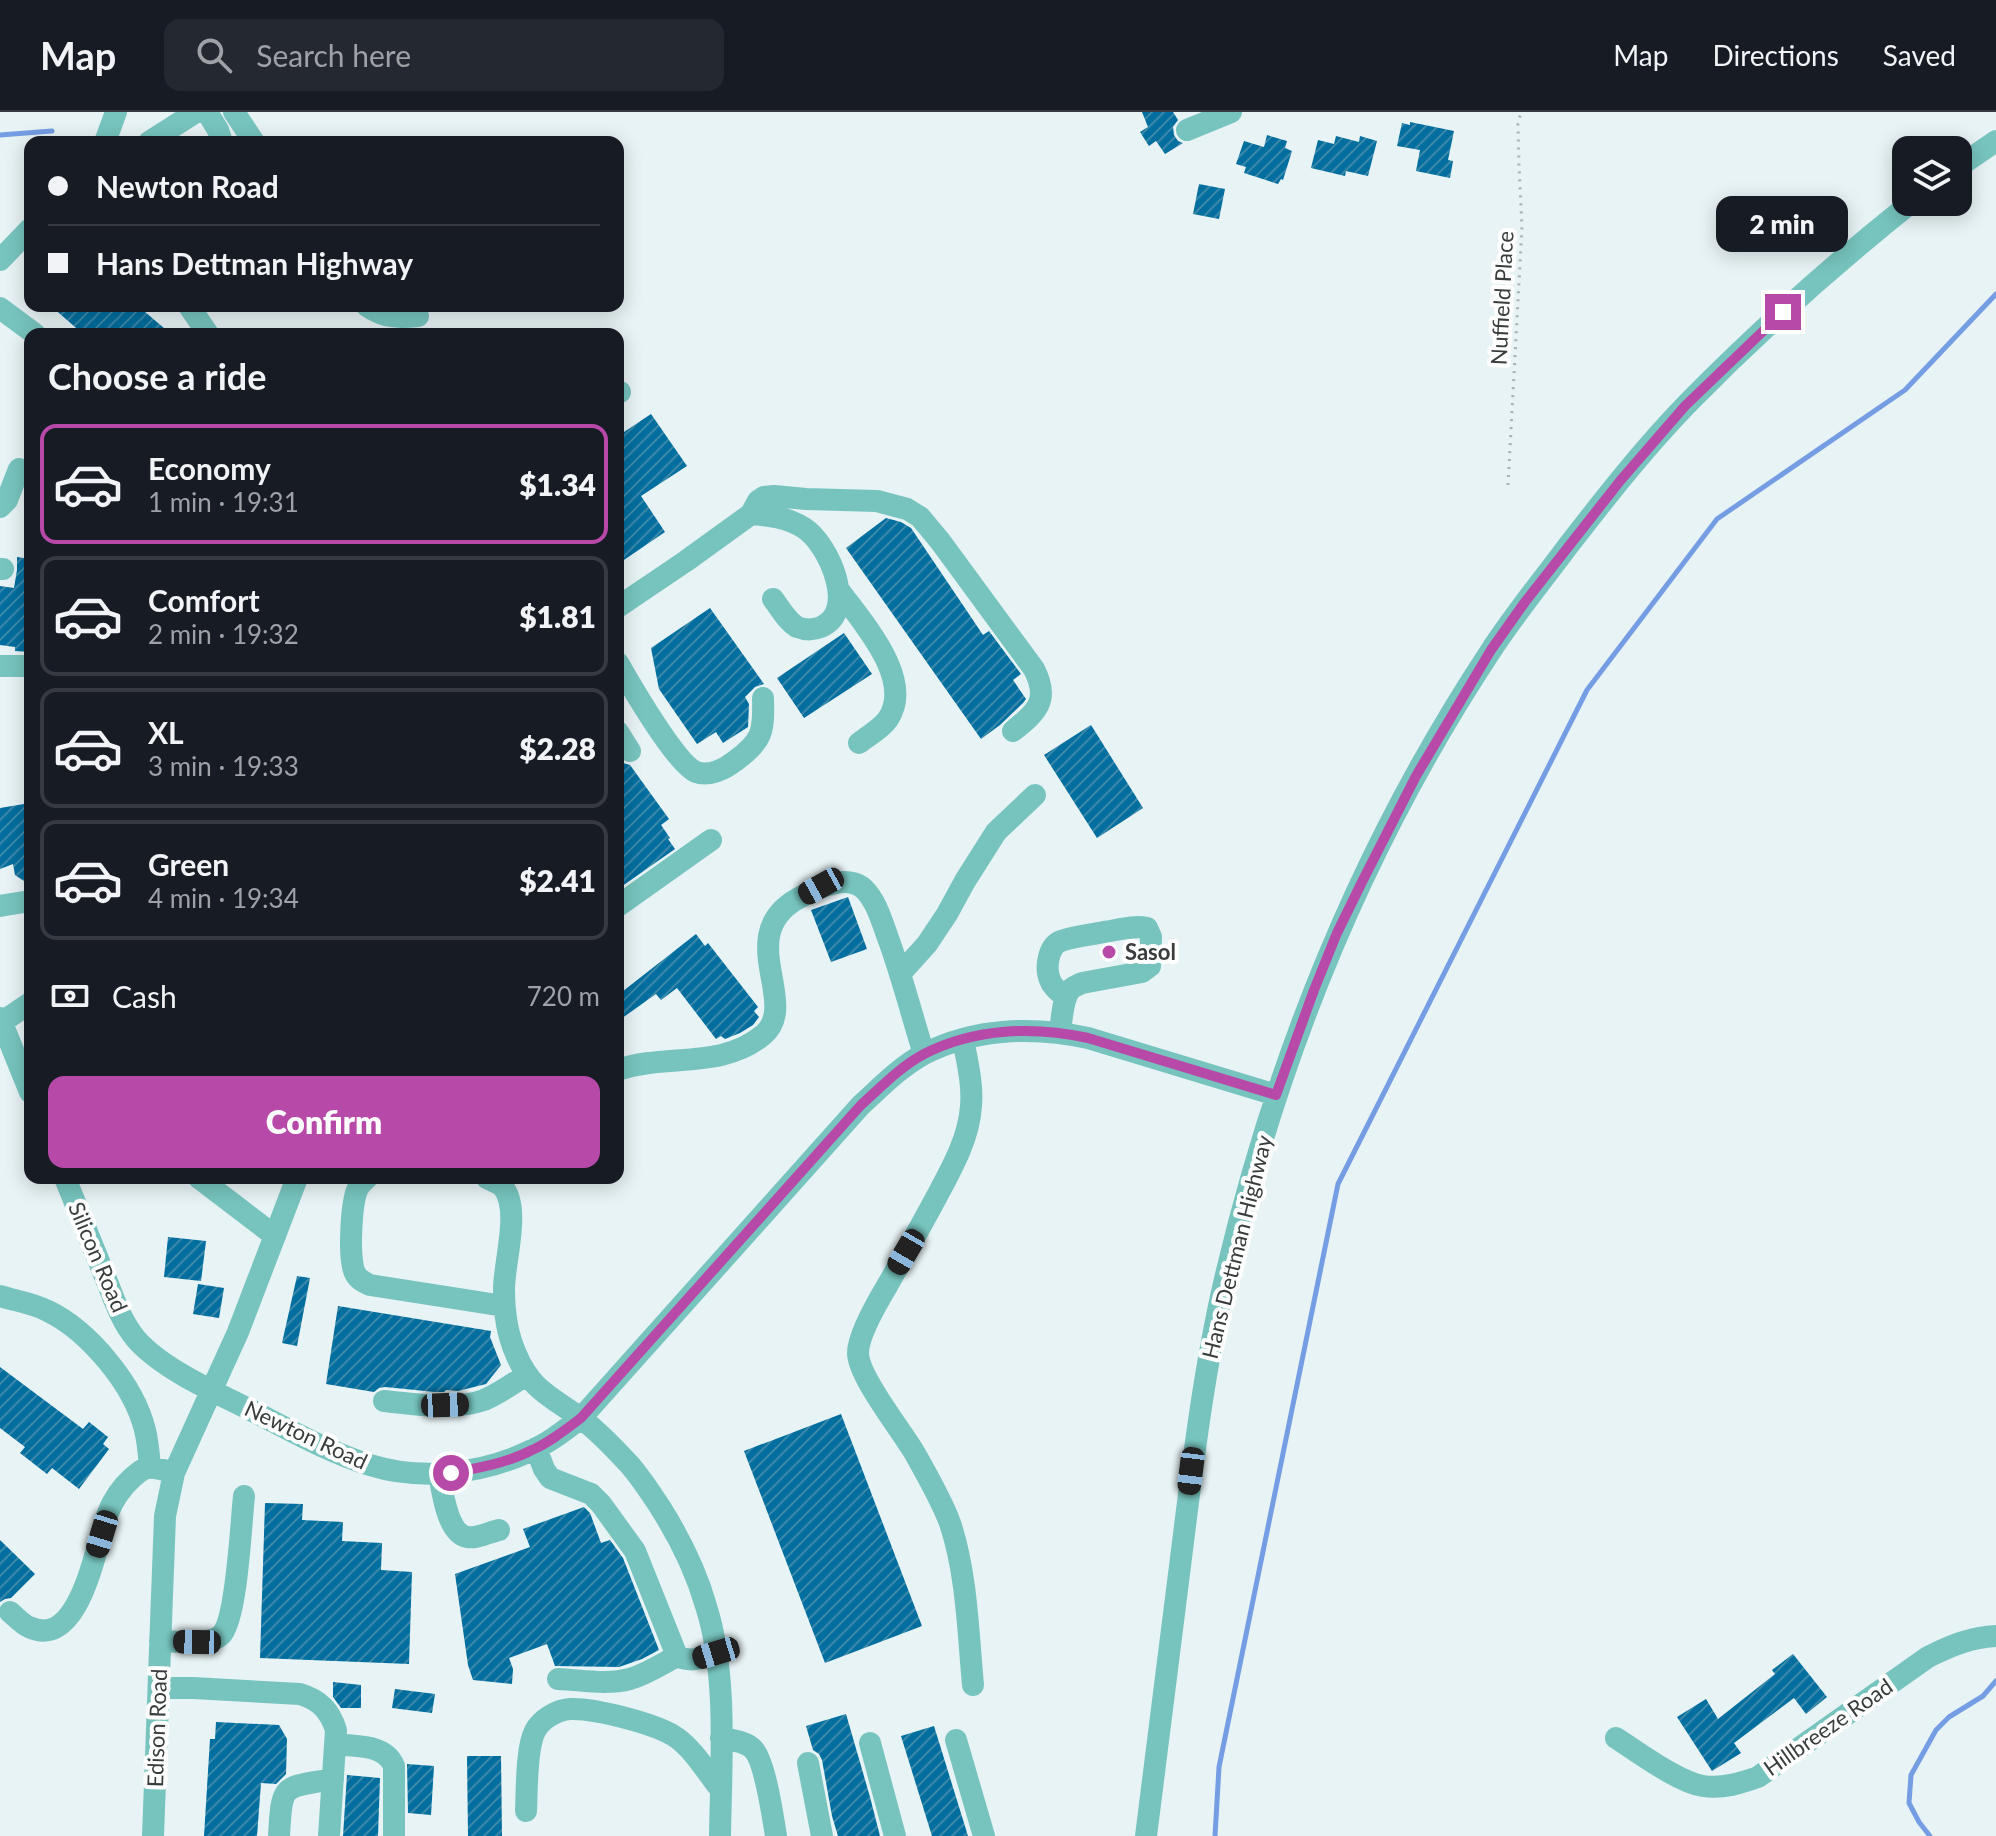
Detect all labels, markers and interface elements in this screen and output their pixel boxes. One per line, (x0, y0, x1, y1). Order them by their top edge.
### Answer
search box (164, 19, 724, 91)
text: Map (40, 32, 116, 78)
icon: search (192, 33, 236, 77)
text: Search here (256, 37, 411, 73)
text: Map (1613, 38, 1668, 72)
text: Directions (1712, 38, 1839, 72)
text: Saved (1883, 38, 1956, 72)
map controls (1892, 136, 1972, 216)
button: layers (1892, 136, 1972, 216)
text: Newton Road (96, 168, 279, 204)
callout: 2 min (1717, 196, 1849, 252)
text: 2 min (1750, 208, 1814, 240)
street label: Nuffield Place (1485, 230, 1518, 366)
text: Hans Dettman Highway (96, 245, 413, 281)
route end (1765, 294, 1801, 330)
text: Choose a ride (48, 354, 267, 398)
icon: car (52, 448, 124, 520)
text: Economy (148, 450, 271, 486)
text: $1.34 (519, 466, 596, 502)
text: 1 min · 19:31 (148, 486, 299, 518)
icon: car (52, 580, 124, 652)
text: Comfort (148, 582, 260, 618)
text: $1.81 (519, 598, 596, 634)
text: 2 min · 19:32 (148, 618, 299, 650)
icon: car (52, 712, 124, 784)
text: XL (148, 714, 184, 750)
text: $2.28 (519, 730, 596, 766)
text: 3 min · 19:33 (148, 750, 299, 782)
icon: car (52, 844, 124, 916)
text: Green (148, 846, 229, 882)
text: $2.41 (519, 862, 596, 898)
car (794, 864, 848, 908)
text: 4 min · 19:34 (148, 882, 299, 914)
place label: Sasol (1125, 938, 1176, 965)
marker: Sasol (1100, 943, 1118, 961)
icon: cash (48, 974, 92, 1018)
text: Cash (112, 978, 177, 1014)
text: 720 m (527, 980, 600, 1012)
button: Confirm (48, 1076, 600, 1168)
street label: Hans Dettman Highway (1196, 1132, 1278, 1362)
street label: Silicon Road (63, 1198, 134, 1316)
car (884, 1225, 928, 1279)
car (421, 1392, 469, 1418)
street label: Newton Road (241, 1394, 372, 1475)
car (1176, 1446, 1206, 1496)
route start (433, 1455, 469, 1491)
car (84, 1508, 120, 1560)
car (173, 1630, 221, 1654)
car (690, 1635, 742, 1671)
street label: Edison Road (141, 1668, 172, 1788)
street label: Hillbreeze Road (1758, 1672, 1897, 1781)

